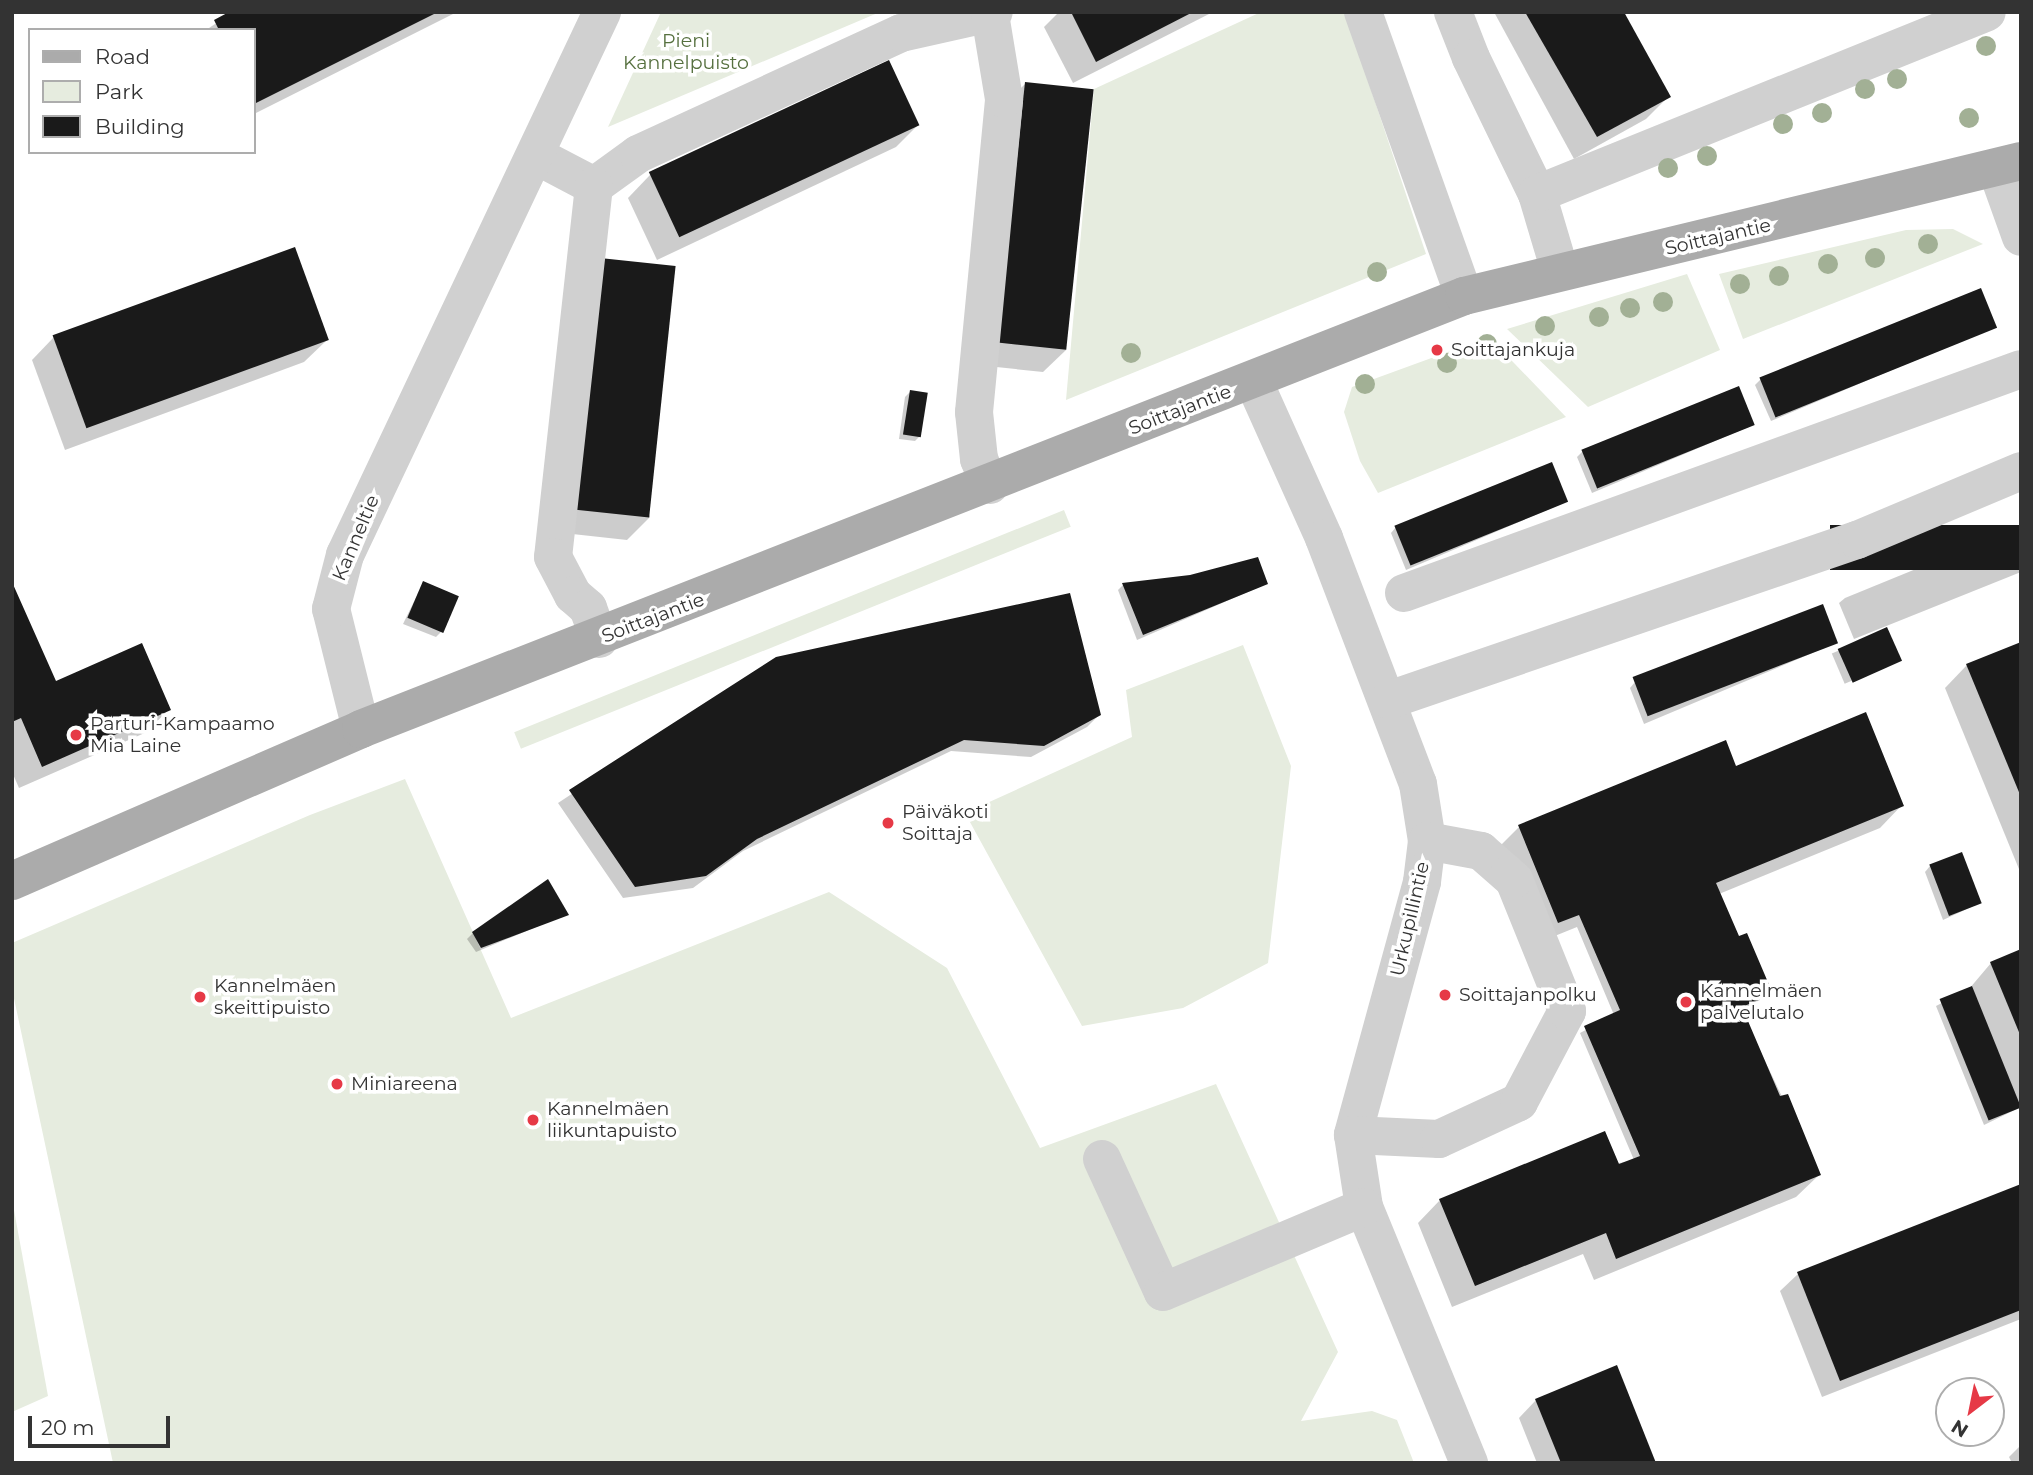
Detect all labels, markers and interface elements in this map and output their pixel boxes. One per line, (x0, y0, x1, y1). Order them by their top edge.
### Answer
legend (28, 28, 256, 154)
park label: Pieni Kannelpuisto (623, 30, 749, 74)
text: Road (95, 44, 150, 69)
text: Park (95, 79, 143, 104)
text: Building (95, 114, 185, 139)
street label: Soittajantie (1663, 214, 1773, 260)
place label: Soittajankuja (1451, 339, 1575, 361)
marker: Soittajankuja (1429, 342, 1445, 358)
street label: Soittajantie (1125, 380, 1235, 440)
street label: Kanneltie (328, 492, 384, 584)
street label: Soittajantie (598, 588, 708, 648)
place label: Parturi-Kampaamo Mia Laine (90, 713, 275, 757)
marker: Parturi-Kampaamo Mia Laine (68, 727, 84, 743)
place label: Päiväkoti Soittaja (902, 801, 989, 845)
marker: Päiväkoti Soittaja (880, 815, 896, 831)
street label: Urkupillintie (1386, 859, 1434, 979)
place label: Kannelmäen skeittipuisto (214, 975, 336, 1019)
place label: Kannelmäen palvelutalo (1700, 980, 1822, 1024)
place label: Soittajanpolku (1459, 984, 1597, 1006)
marker: Soittajanpolku (1437, 987, 1453, 1003)
marker: Kannelmäen skeittipuisto (192, 989, 208, 1005)
marker: Kannelmäen palvelutalo (1678, 994, 1694, 1010)
place label: Miniareena (351, 1073, 458, 1095)
marker: Miniareena (329, 1076, 345, 1092)
place label: Kannelmäen liikuntapuisto (547, 1098, 677, 1142)
marker: Kannelmäen liikuntapuisto (525, 1112, 541, 1128)
north arrow (1935, 1377, 2005, 1447)
scale bar (32, 1402, 173, 1446)
text: 20 m (41, 1415, 95, 1440)
text: N (1947, 1415, 1972, 1442)

